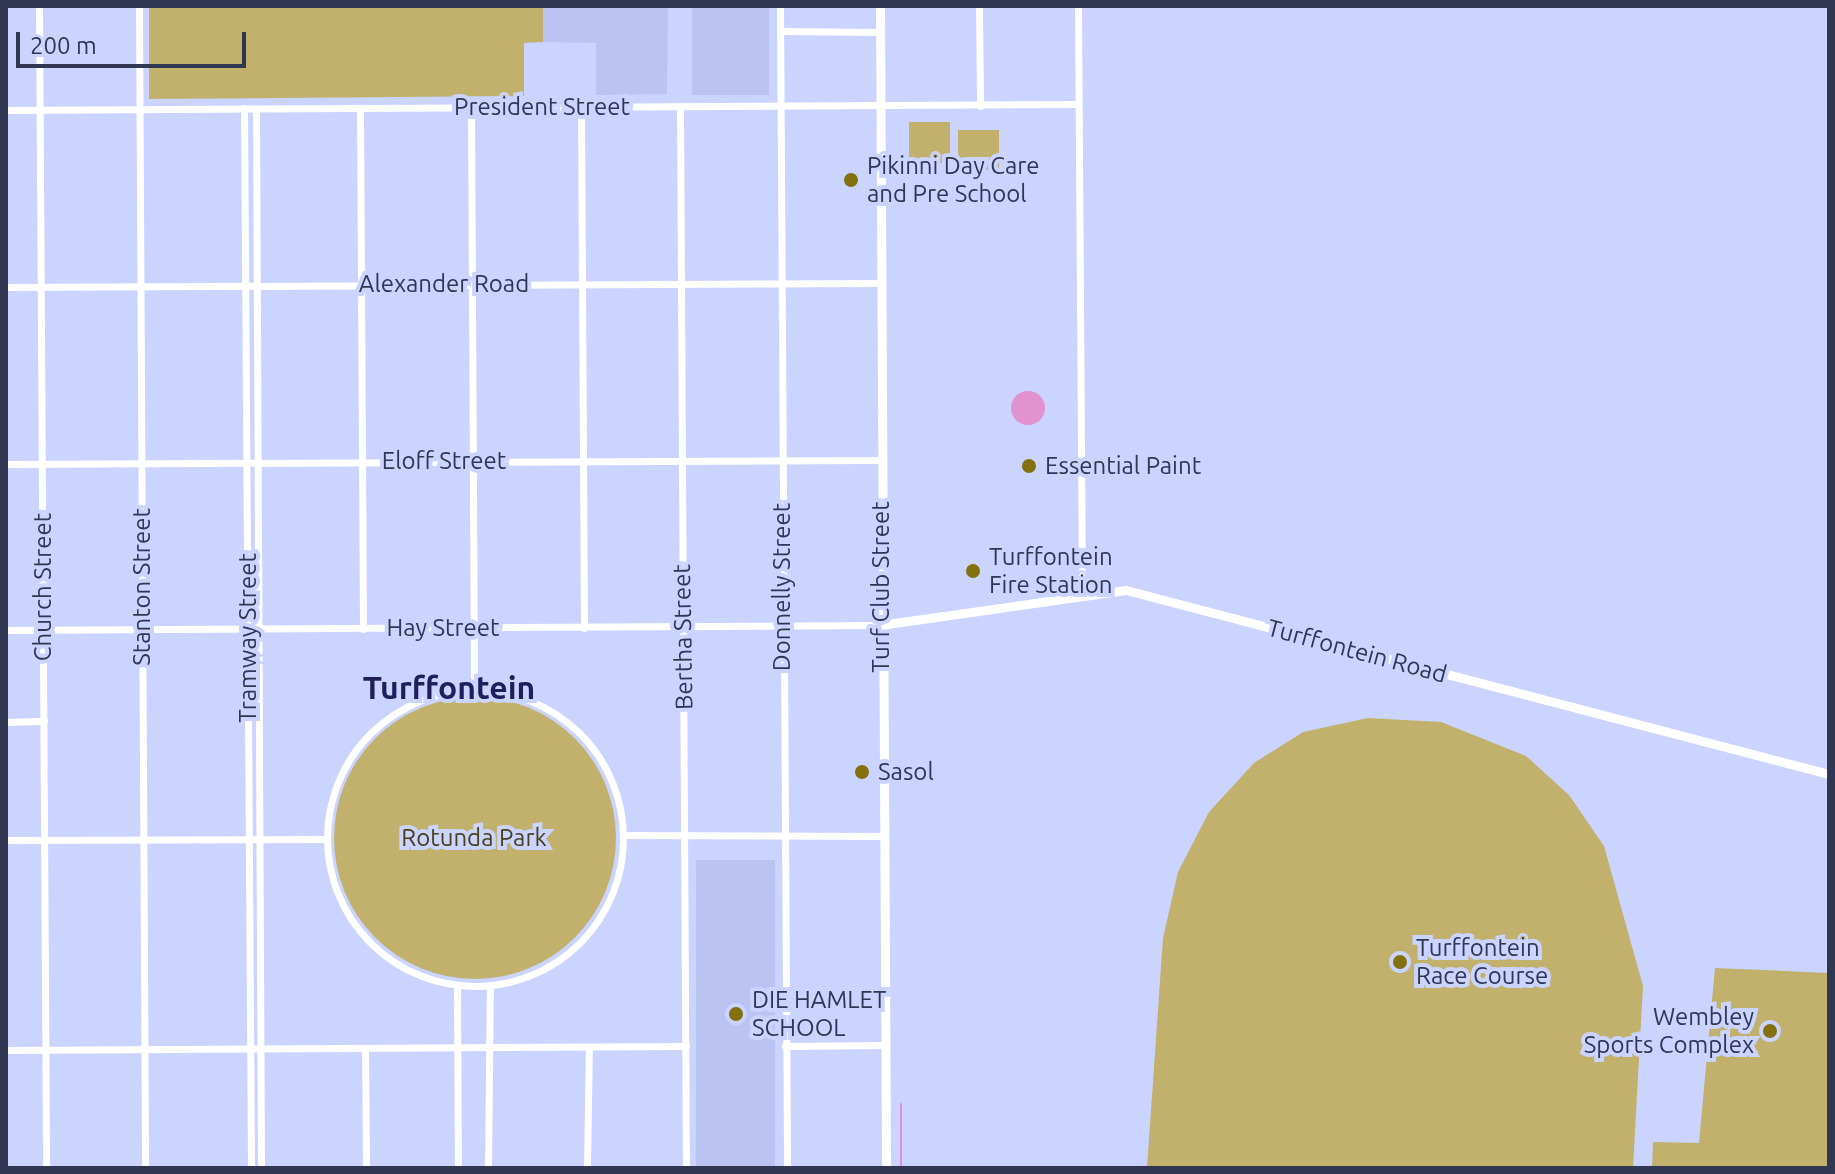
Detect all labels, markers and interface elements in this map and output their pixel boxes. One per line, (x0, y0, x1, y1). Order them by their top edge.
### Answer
scale bar (20, 16, 250, 66)
text: 200 m (30, 32, 97, 59)
street label: President Street (454, 93, 630, 121)
place label: Pikinni Day Care and Pre School (867, 152, 1040, 208)
marker: Pikinni Day Care and Pre School (842, 171, 860, 189)
street label: Alexander Road (359, 270, 529, 298)
street label: Eloff Street (382, 447, 506, 475)
place label: Essential Paint (1045, 452, 1201, 480)
marker: Essential Paint (1020, 457, 1038, 475)
street label: Turf Club Street (867, 501, 895, 673)
street label: Donnelly Street (768, 503, 796, 671)
street label: Stanton Street (128, 508, 156, 666)
street label: Church Street (29, 513, 57, 661)
place label: Turffontein Fire Station (989, 543, 1113, 599)
street label: Tramway Street (234, 553, 262, 723)
marker: Turffontein Fire Station (964, 562, 982, 580)
street label: Bertha Street (667, 564, 699, 710)
street label: Turffontein Road (1264, 613, 1450, 689)
street label: Hay Street (386, 614, 500, 642)
district label: Turffontein (363, 668, 535, 706)
place label: Sasol (878, 758, 934, 786)
marker: Sasol (853, 763, 871, 781)
park label: Rotunda Park (401, 824, 547, 852)
place label: Turffontein Race Course (1416, 934, 1548, 990)
marker: Turffontein Race Course (1391, 953, 1409, 971)
place label: DIE HAMLET SCHOOL (752, 986, 886, 1042)
place label: Wembley Sports Complex (1584, 1003, 1754, 1059)
marker: DIE HAMLET SCHOOL (727, 1005, 745, 1023)
marker: Wembley Sports Complex (1761, 1022, 1779, 1040)

